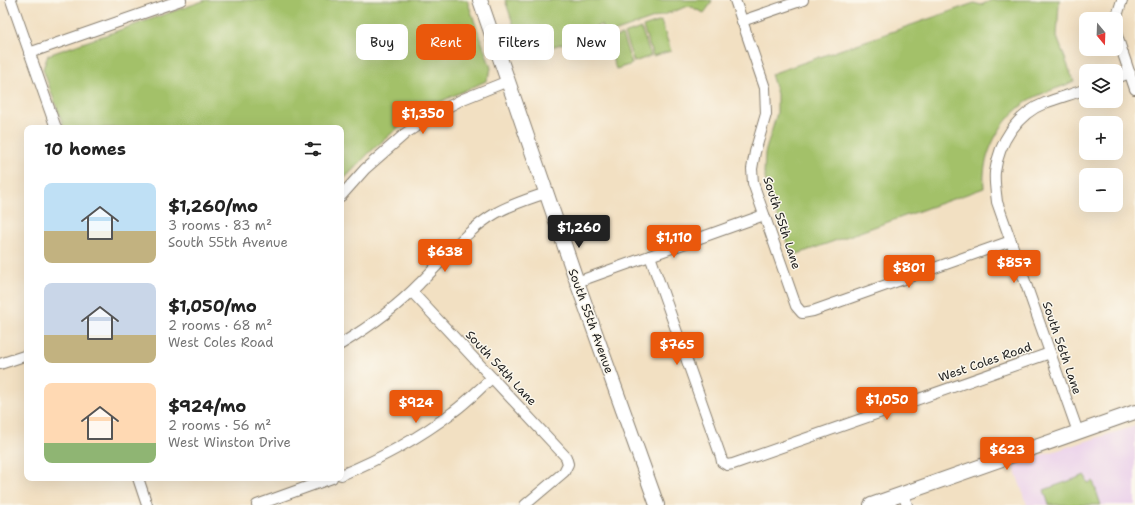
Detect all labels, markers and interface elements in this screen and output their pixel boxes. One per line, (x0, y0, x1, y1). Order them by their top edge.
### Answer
north arrow (1079, 12, 1123, 56)
map controls (1079, 12, 1123, 212)
chip: Buy (356, 24, 408, 60)
chip: Rent (416, 24, 476, 60)
chip: Filters (484, 24, 554, 60)
chip: New (562, 24, 620, 60)
button: layers (1079, 64, 1123, 108)
pin: $1,350 (390, 101, 456, 135)
text: $1,350 (401, 105, 445, 122)
button: + (1079, 116, 1123, 160)
text: 10 homes (44, 138, 126, 160)
icon: filters (302, 138, 324, 160)
button: − (1079, 168, 1123, 212)
street label: South 55th Lane (760, 175, 805, 271)
text: $1,260/mo (168, 195, 258, 217)
icon: home (76, 199, 124, 247)
pin: $1,260 (546, 215, 612, 249)
text: 3 rooms · 83 m² (168, 217, 272, 234)
text: $1,260 (557, 219, 601, 236)
pin: $1,110 (641, 225, 707, 259)
text: $1,110 (656, 229, 692, 246)
text: South 55th Avenue (168, 234, 288, 251)
pin: $638 (421, 239, 469, 273)
text: $638 (427, 243, 463, 260)
pin: $857 (990, 250, 1038, 284)
text: $857 (996, 254, 1032, 271)
pin: $801 (885, 255, 933, 289)
text: $801 (893, 259, 925, 276)
street label: South 55th Avenue (565, 266, 617, 376)
text: $1,050/mo (168, 295, 257, 317)
icon: home (76, 299, 124, 347)
street label: South 56th Lane (1039, 299, 1085, 397)
text: 2 rooms · 68 m² (168, 317, 272, 334)
street label: South 54th Lane (462, 327, 540, 409)
pin: $765 (653, 332, 701, 366)
text: West Coles Road (168, 334, 273, 351)
text: $765 (660, 336, 694, 353)
street label: West Coles Road (936, 338, 1034, 385)
pin: $1,050 (854, 387, 920, 421)
pin: $924 (392, 390, 440, 424)
text: $1,050 (865, 391, 909, 408)
text: $924 (398, 394, 434, 411)
text: $924/mo (168, 395, 246, 417)
icon: home (76, 399, 124, 447)
text: 2 rooms · 56 m² (168, 417, 271, 434)
text: West Winston Drive (168, 434, 291, 451)
pin: $623 (983, 437, 1031, 471)
text: $623 (989, 441, 1025, 458)

